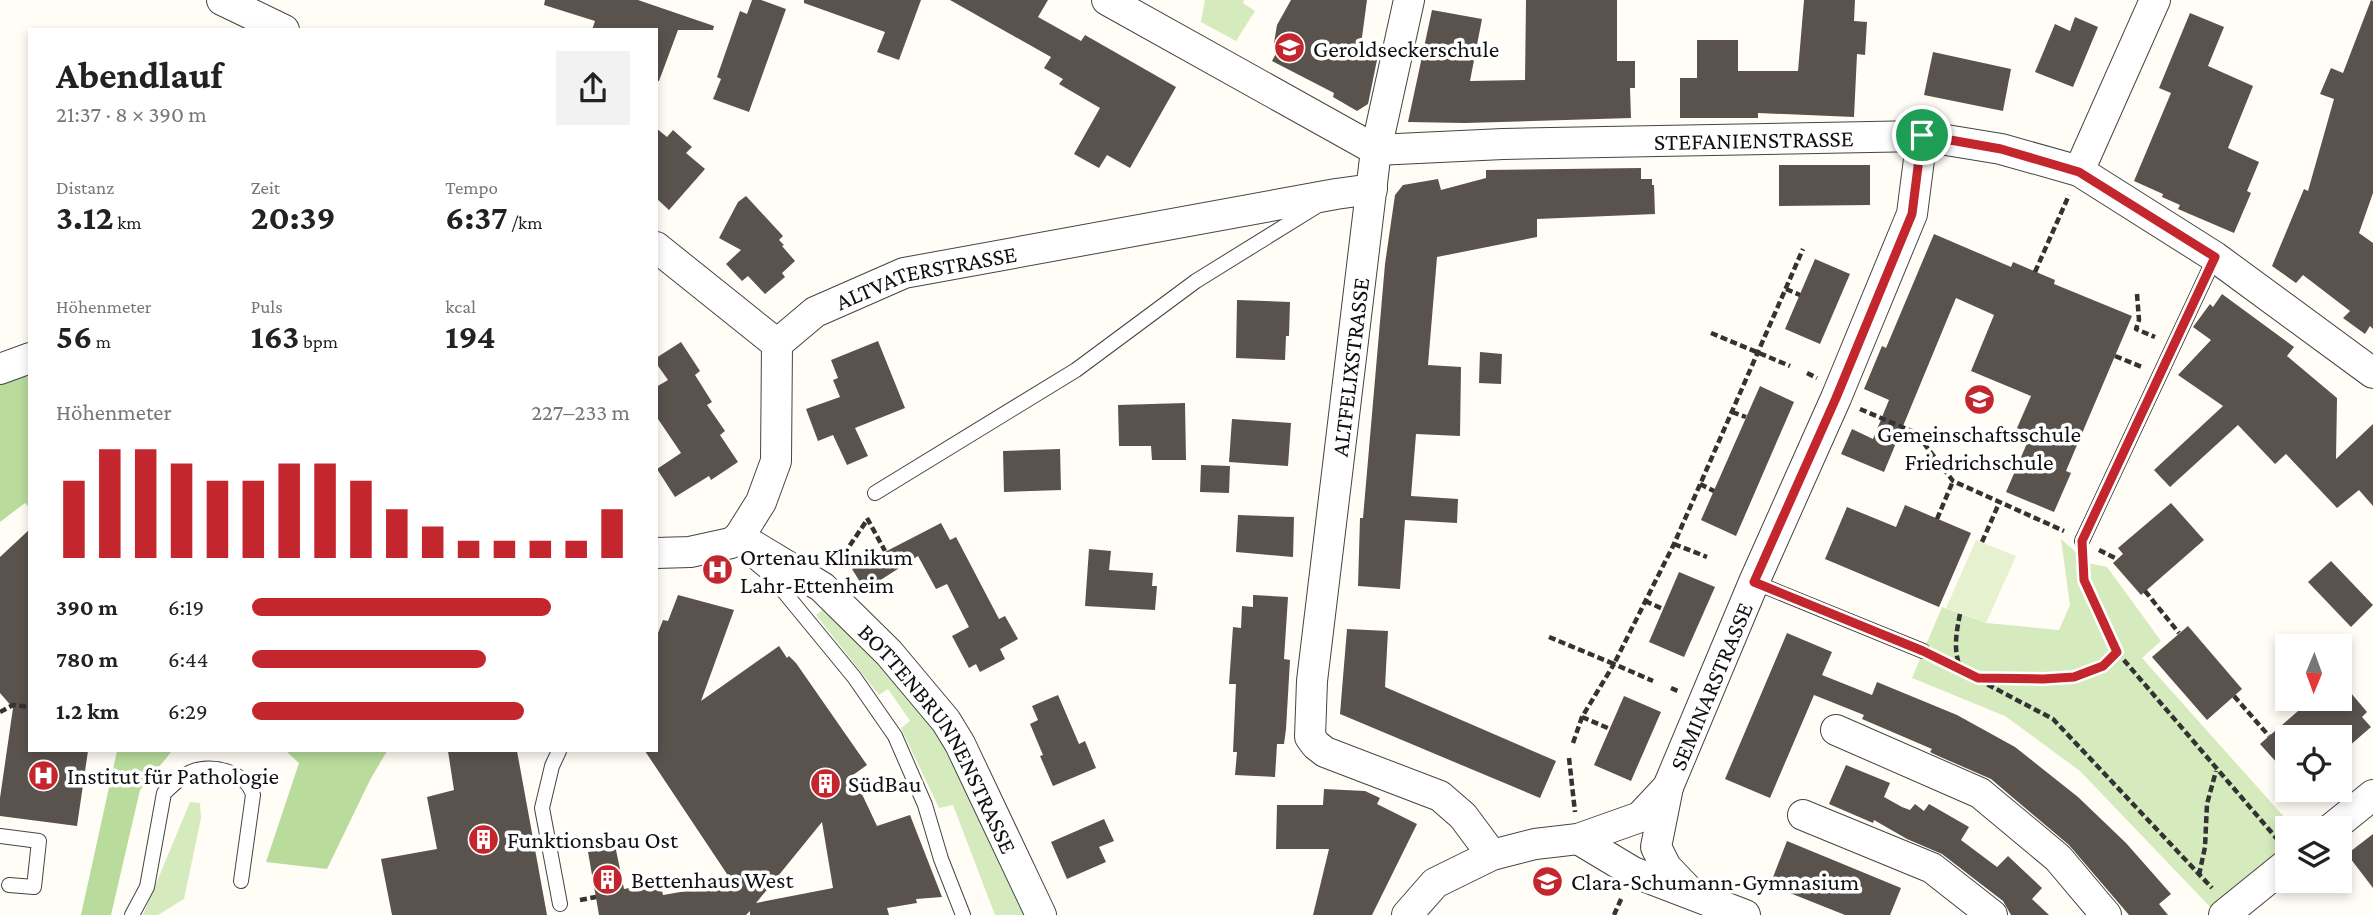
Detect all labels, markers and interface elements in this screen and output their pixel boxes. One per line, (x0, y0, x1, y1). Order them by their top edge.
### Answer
school or university icon: Geroldseckerschule (1273, 31, 1307, 65)
place label: Geroldseckerschule (1313, 35, 1499, 62)
button: share (556, 51, 630, 125)
text: Abendlauf (56, 54, 223, 96)
text: 21:37 · 8 × 390 m (56, 101, 207, 127)
pin (1892, 105, 1952, 165)
icon: arrive (1903, 116, 1941, 154)
street label: STEFANIENSTRASSE (1654, 124, 1854, 155)
text: Distanz (56, 177, 114, 198)
text: Zeit (251, 177, 280, 198)
text: Tempo (445, 177, 498, 198)
text: 3.12 (56, 198, 114, 237)
text: 20:39 (251, 198, 336, 237)
text: 6:37 (445, 198, 508, 237)
text: km (114, 212, 142, 233)
text: /km (508, 212, 542, 233)
street label: ALTVATERSTRASSE (831, 239, 1019, 315)
street label: ALTFELIXSTRASSE (1326, 276, 1374, 458)
text: Höhenmeter (56, 296, 152, 317)
text: Puls (251, 296, 283, 317)
text: kcal (445, 296, 476, 317)
text: 56 (56, 317, 92, 356)
text: 163 (251, 317, 299, 356)
text: 194 (445, 317, 496, 356)
text: m (92, 331, 111, 352)
text: bpm (299, 331, 338, 352)
school or university icon: Gemeinschaftsschule Friedrichschule (1962, 382, 1996, 416)
text: Höhenmeter (56, 399, 172, 425)
text: 227–233 m (531, 399, 630, 425)
place label: Gemeinschaftsschule Friedrichschule (1877, 420, 2081, 475)
place label: Ortenau Klinikum Lahr-Ettenheim (740, 543, 913, 598)
hospital icon: Ortenau Klinikum Lahr-Ettenheim (700, 553, 734, 587)
text: 390 m (56, 594, 118, 620)
text: 6:19 (168, 594, 204, 620)
street label: SEMINARSTRASSE (1663, 598, 1758, 774)
street label: BOTTENBRUNNENSTRASSE (853, 618, 1023, 858)
north arrow (2275, 634, 2352, 710)
map controls (2275, 634, 2352, 893)
text: 780 m (56, 646, 118, 672)
text: 6:44 (168, 646, 208, 672)
text: 1.2 km (56, 698, 119, 724)
text: 6:29 (168, 698, 208, 724)
button: locate (2275, 725, 2352, 802)
hospital icon: Institut für Pathologie (27, 758, 61, 792)
place label: Institut für Pathologie (67, 762, 279, 789)
building icon: SüdBau (808, 766, 842, 800)
place label: SüdBau (848, 770, 922, 797)
button: layers (2275, 816, 2352, 893)
building icon: Funktionsbau Ost (467, 822, 501, 856)
place label: Funktionsbau Ost (507, 826, 679, 853)
building icon: Bettenhaus West (591, 862, 625, 896)
school or university icon: Clara-Schumann-Gymnasium (1531, 864, 1565, 898)
place label: Bettenhaus West (631, 866, 794, 893)
place label: Clara-Schumann-Gymnasium (1571, 868, 1859, 895)

